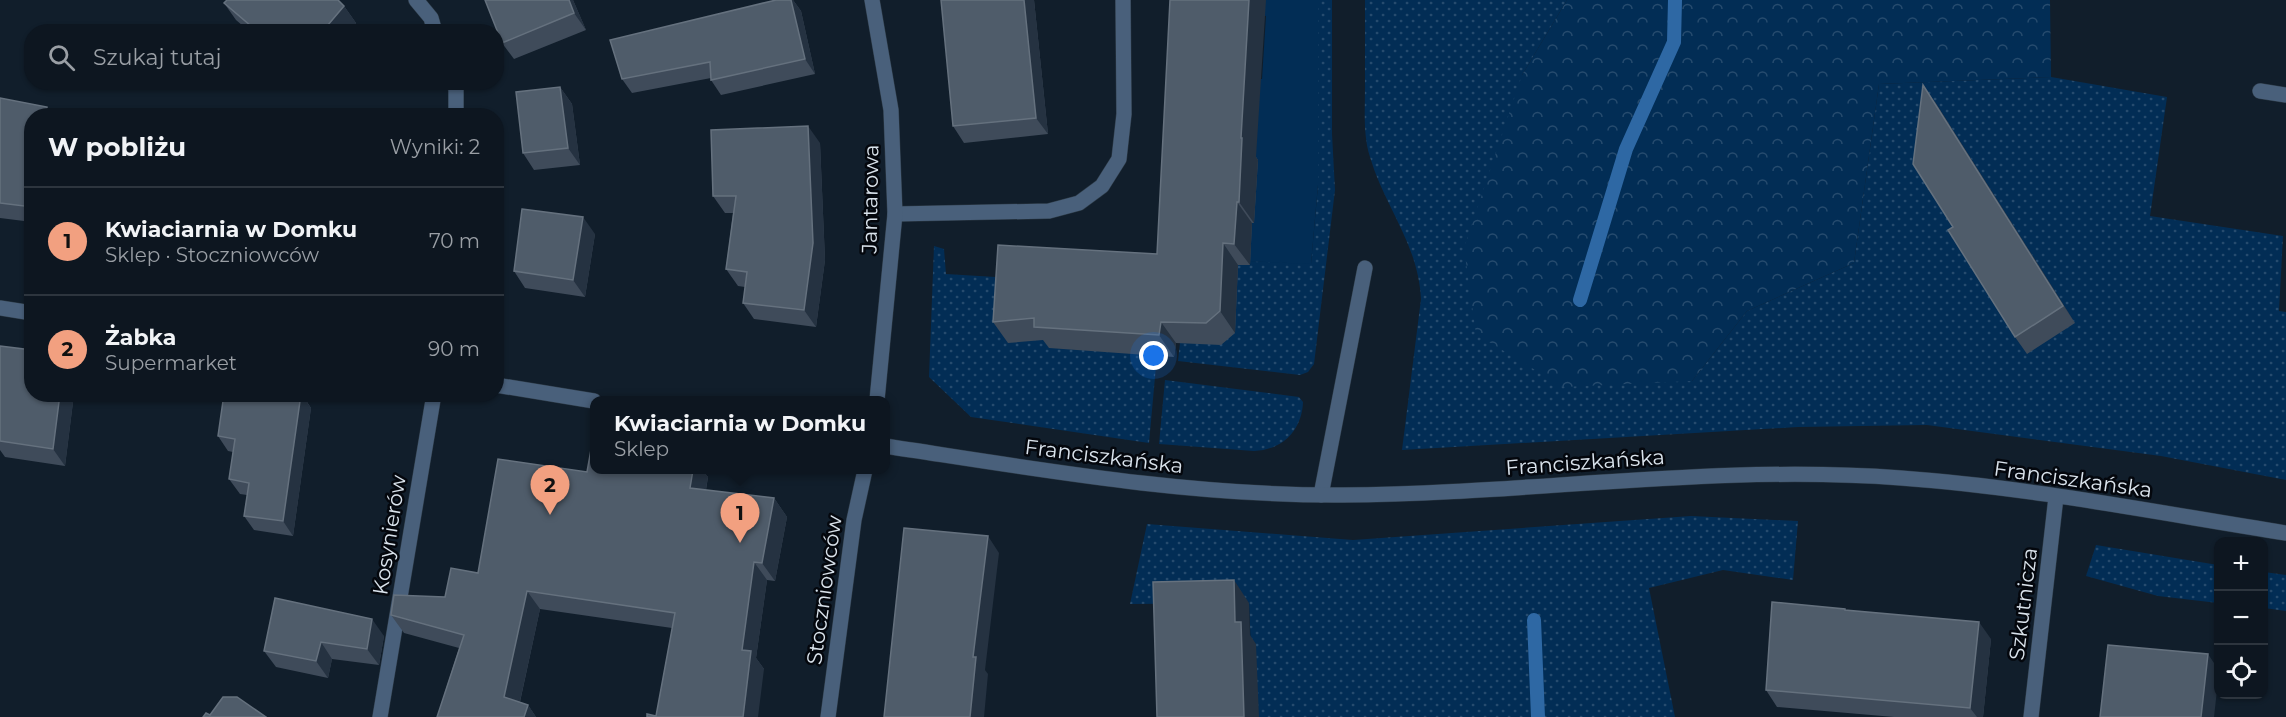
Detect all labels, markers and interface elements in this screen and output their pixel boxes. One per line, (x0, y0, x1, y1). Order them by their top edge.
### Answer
search box (24, 24, 504, 90)
icon: search (45, 41, 78, 74)
text: Szukaj tutaj (93, 44, 221, 71)
text: W pobliżu (48, 131, 186, 163)
text: Wyniki: 2 (390, 135, 480, 159)
street label: Jantarowa (857, 144, 883, 255)
text: Kwiaciarnia w Domku (105, 216, 357, 243)
text: 1 (64, 229, 71, 253)
text: 70 m (429, 229, 480, 253)
text: Sklep · Stoczniowców (105, 243, 319, 267)
text: Żabka (105, 324, 176, 351)
text: 2 (62, 337, 73, 361)
text: 90 m (428, 337, 480, 361)
your location (1139, 341, 1168, 370)
text: Supermarket (105, 351, 237, 375)
popup (590, 396, 890, 474)
text: Kwiaciarnia w Domku (614, 410, 866, 437)
street label: Franciszkańska (1023, 434, 1185, 478)
text: Sklep (614, 437, 669, 461)
street label: Franciszkańska (1505, 444, 1665, 480)
street label: Franciszkańska (1992, 456, 2154, 502)
pin: 2 (530, 466, 570, 515)
street label: Kosynierów (367, 473, 411, 597)
pin: 1 (720, 494, 760, 543)
street label: Stoczniowców (801, 513, 847, 666)
map controls (2214, 537, 2268, 699)
button: + (2214, 537, 2268, 591)
street label: Szkutnicza (2004, 546, 2042, 662)
button: − (2214, 591, 2268, 645)
button: locate (2214, 645, 2268, 699)

